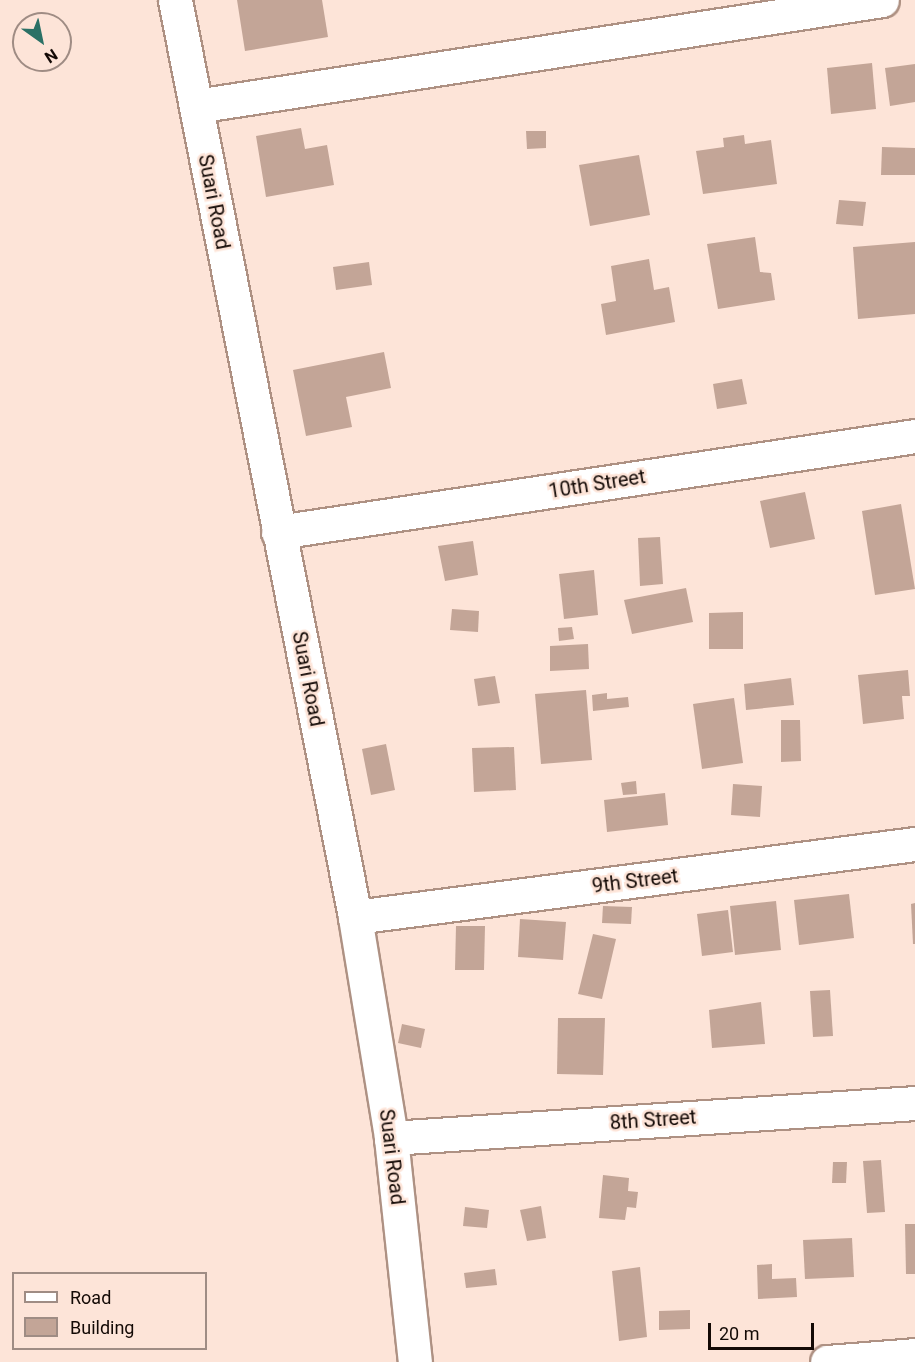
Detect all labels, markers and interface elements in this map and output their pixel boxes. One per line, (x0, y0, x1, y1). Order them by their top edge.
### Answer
north arrow (12, 12, 72, 72)
text: N (41, 45, 61, 67)
street label: Suari Road (193, 152, 235, 252)
street label: 10th Street (547, 465, 647, 503)
street label: Suari Road (287, 629, 329, 729)
street label: 9th Street (591, 864, 679, 898)
street label: 8th Street (609, 1105, 697, 1135)
street label: Suari Road (374, 1108, 410, 1206)
legend (12, 1272, 207, 1350)
text: Road (70, 1287, 111, 1308)
scale bar (711, 1311, 818, 1349)
text: Building (70, 1317, 134, 1338)
text: 20 m (719, 1323, 759, 1344)

